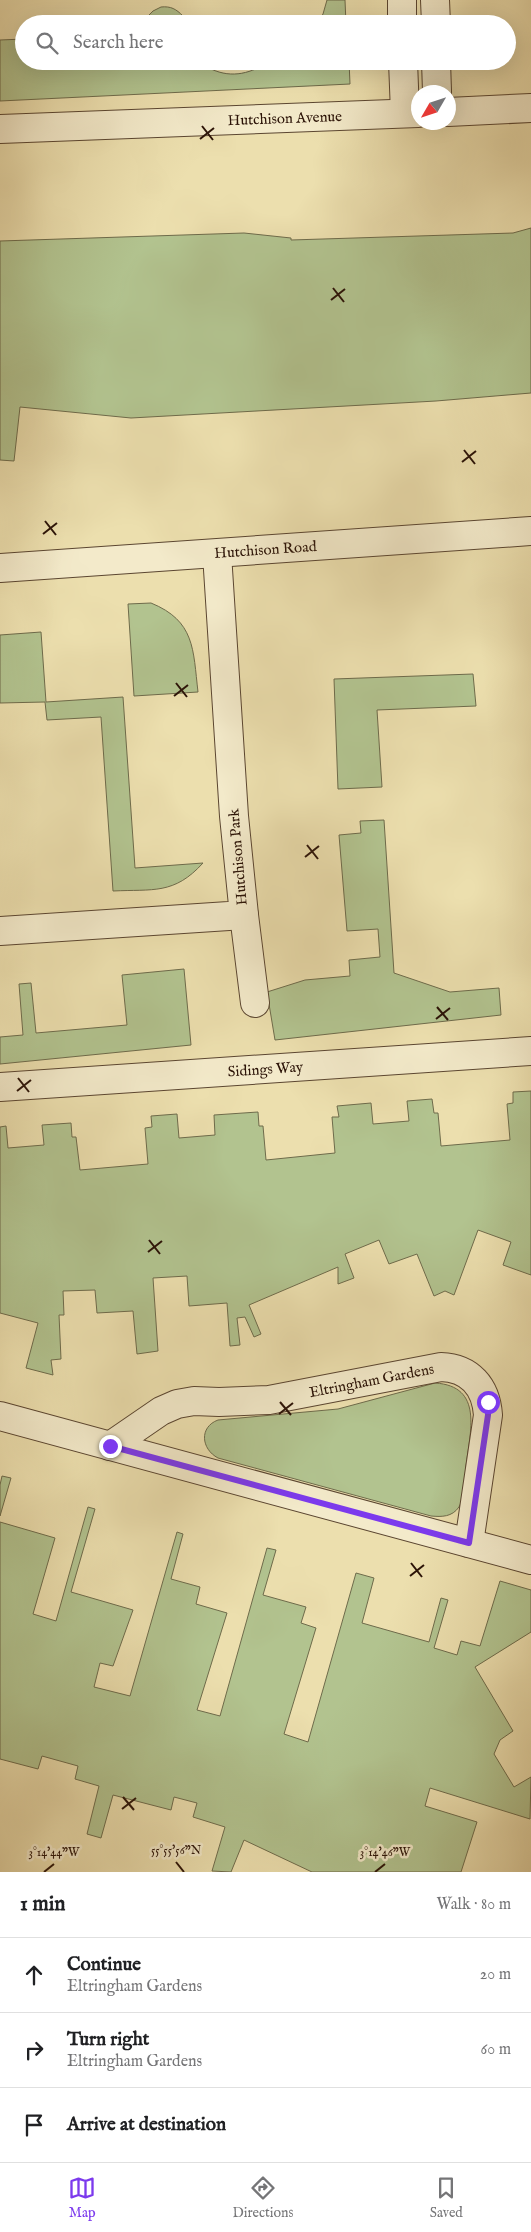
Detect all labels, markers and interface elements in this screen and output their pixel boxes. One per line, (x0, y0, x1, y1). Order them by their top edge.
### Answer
search box (15, 15, 516, 70)
icon: search (33, 29, 61, 57)
text: Search here (73, 31, 164, 55)
north arrow (411, 85, 456, 130)
street label: Hutchison Avenue (227, 106, 343, 130)
street label: Hutchison Road (214, 536, 318, 563)
street label: Hutchison Park (224, 807, 252, 906)
street label: Sidings Way (227, 1057, 304, 1081)
street label: Eltringham Gardens (307, 1359, 436, 1402)
route start (477, 1391, 500, 1414)
route end (99, 1435, 122, 1458)
text: 55°55'56"N (151, 1843, 202, 1858)
text: 3°14'44"W (28, 1845, 80, 1860)
text: 3°14'46"W (360, 1845, 411, 1860)
text: 1 min (20, 1891, 65, 1918)
text: Walk · 80 m (436, 1895, 511, 1915)
text: Continue (67, 1953, 141, 1977)
icon: ahead (20, 1961, 48, 1989)
text: 20 m (480, 1965, 511, 1985)
text: Eltringham Gardens (67, 1977, 202, 1997)
text: Turn right (67, 2028, 149, 2052)
icon: right (20, 2036, 48, 2064)
text: 60 m (481, 2040, 511, 2060)
text: Eltringham Gardens (67, 2052, 202, 2072)
icon: arrive (20, 2111, 48, 2139)
text: Arrive at destination (67, 2113, 226, 2137)
tab: Map (68, 2174, 96, 2222)
tab: Directions (232, 2174, 293, 2222)
tab: Saved (430, 2174, 463, 2222)

